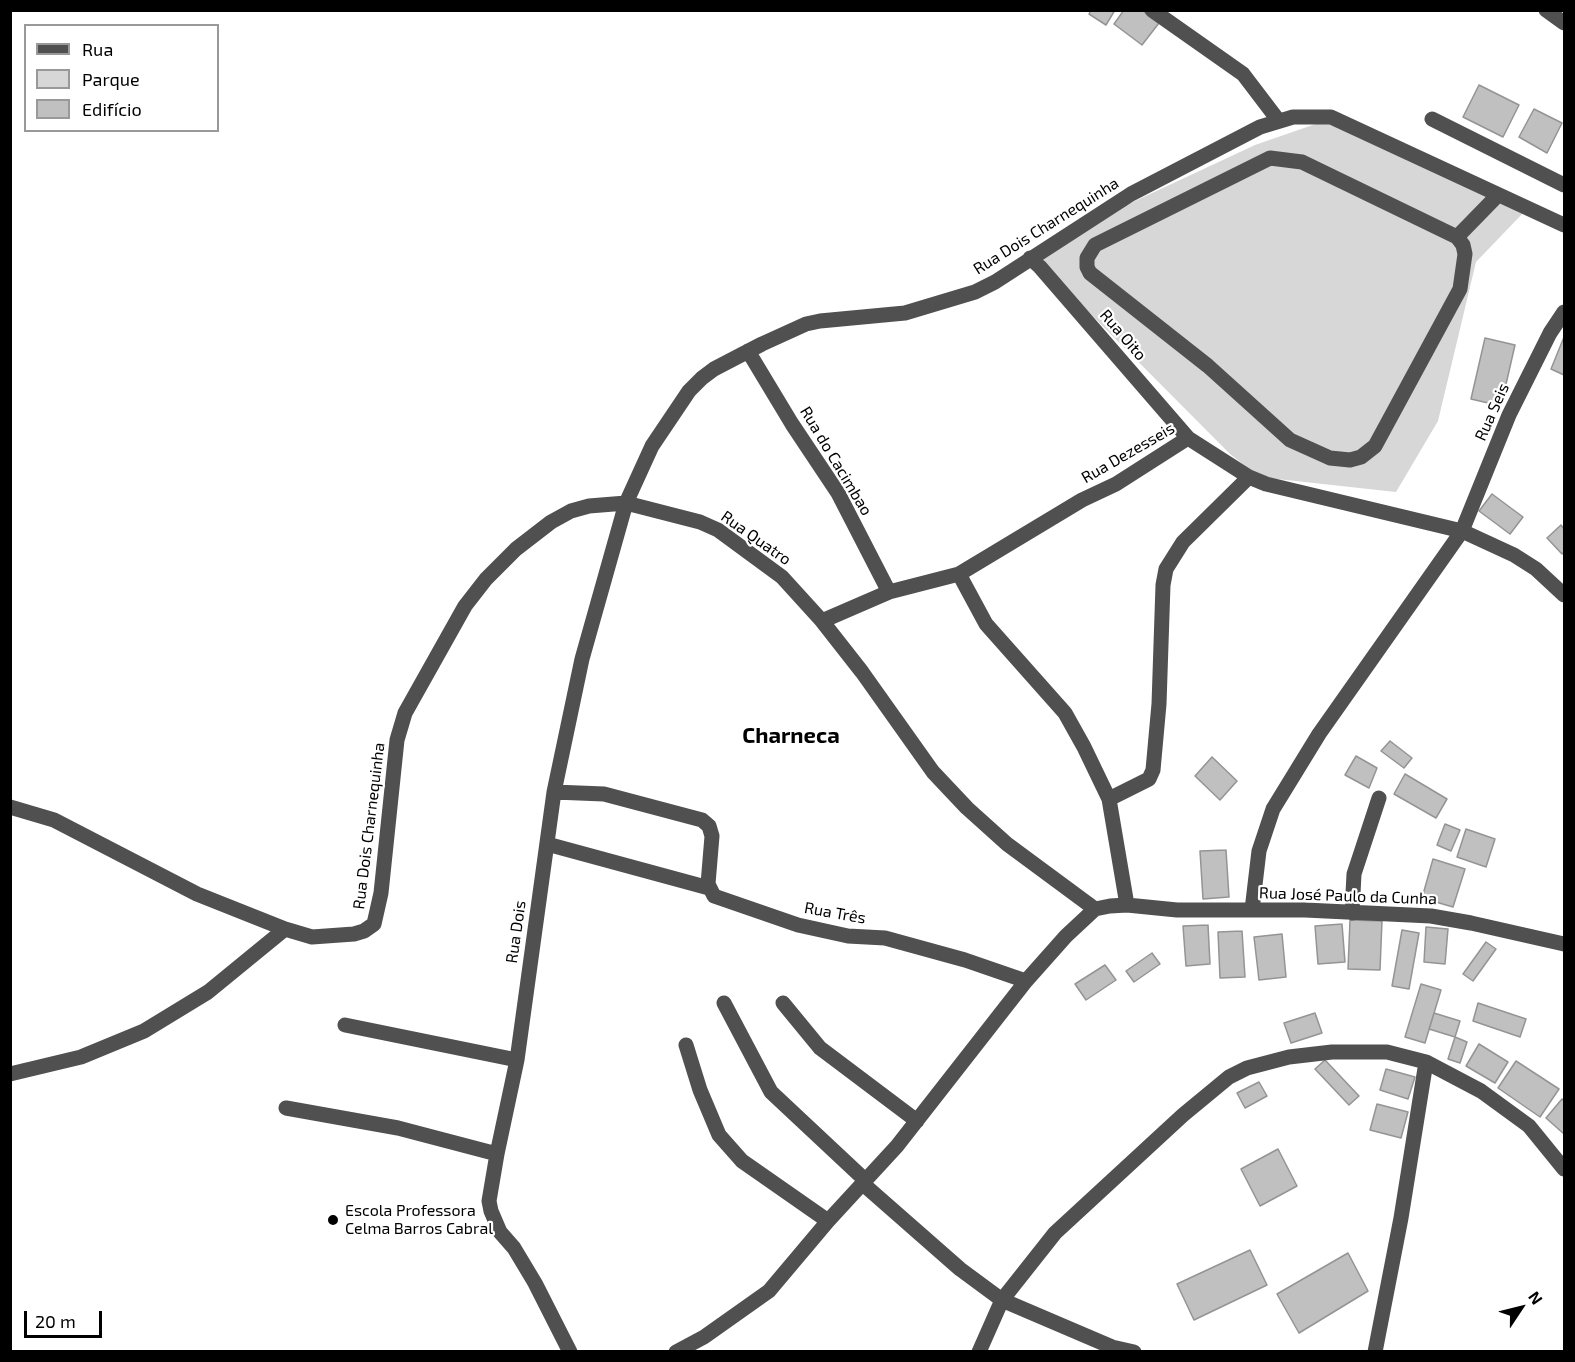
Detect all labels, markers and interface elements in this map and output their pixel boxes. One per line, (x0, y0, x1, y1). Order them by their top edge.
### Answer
legend (24, 24, 219, 132)
text: Rua (82, 38, 113, 60)
text: Parque (82, 68, 140, 90)
text: Edifício (82, 98, 142, 120)
street label: Rua Dois Charnequinha (970, 173, 1122, 279)
street label: Rua Oito (1096, 306, 1150, 364)
street label: Rua Seis (1471, 380, 1513, 444)
street label: Rua do Cacimbao (796, 403, 876, 519)
street label: Rua Dezesseis (1078, 419, 1178, 487)
street label: Rua Quatro (717, 507, 795, 569)
district label: Charneca (742, 723, 840, 749)
street label: Rua Dois Charnequinha (349, 742, 389, 910)
street label: Rua José Paulo da Cunha (1259, 883, 1437, 909)
street label: Rua Três (803, 898, 867, 928)
street label: Rua Dois (502, 899, 530, 965)
place label: Escola Professora Celma Barros Cabral (345, 1201, 493, 1239)
marker: Escola Professora Celma Barros Cabral (326, 1213, 340, 1227)
north arrow (1491, 1278, 1551, 1338)
text: N (1525, 1287, 1547, 1308)
scale bar (27, 1299, 105, 1337)
text: 20 m (35, 1310, 76, 1332)

